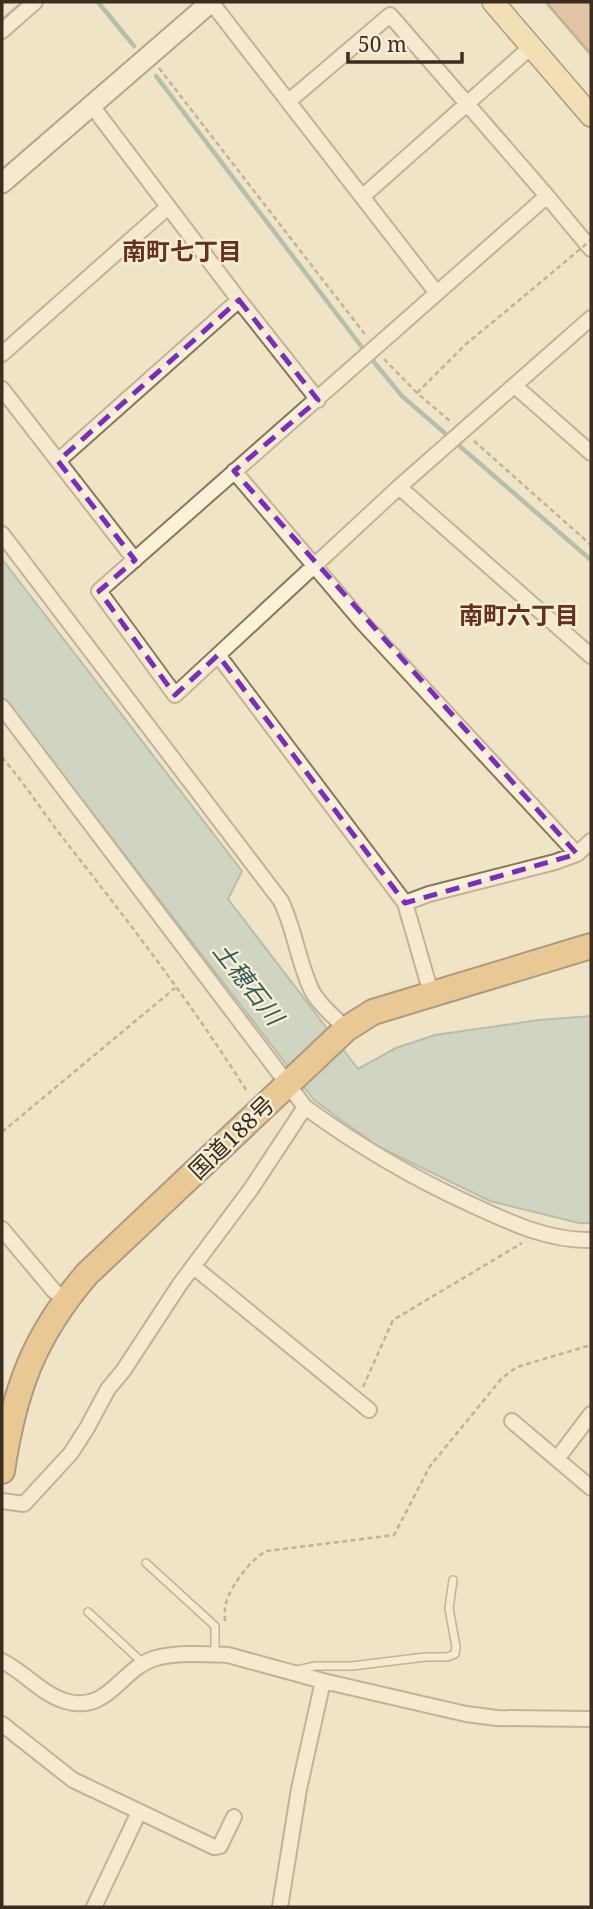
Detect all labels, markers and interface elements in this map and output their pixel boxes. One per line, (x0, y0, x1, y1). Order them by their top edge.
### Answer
scale bar (348, 21, 462, 65)
text: 50 m (358, 30, 407, 58)
district label: 南町七丁目 (122, 234, 242, 267)
district label: 南町六丁目 (459, 598, 579, 631)
water label: 土穂石川 (206, 935, 293, 1033)
street label: 国道188号 (181, 1088, 281, 1186)

